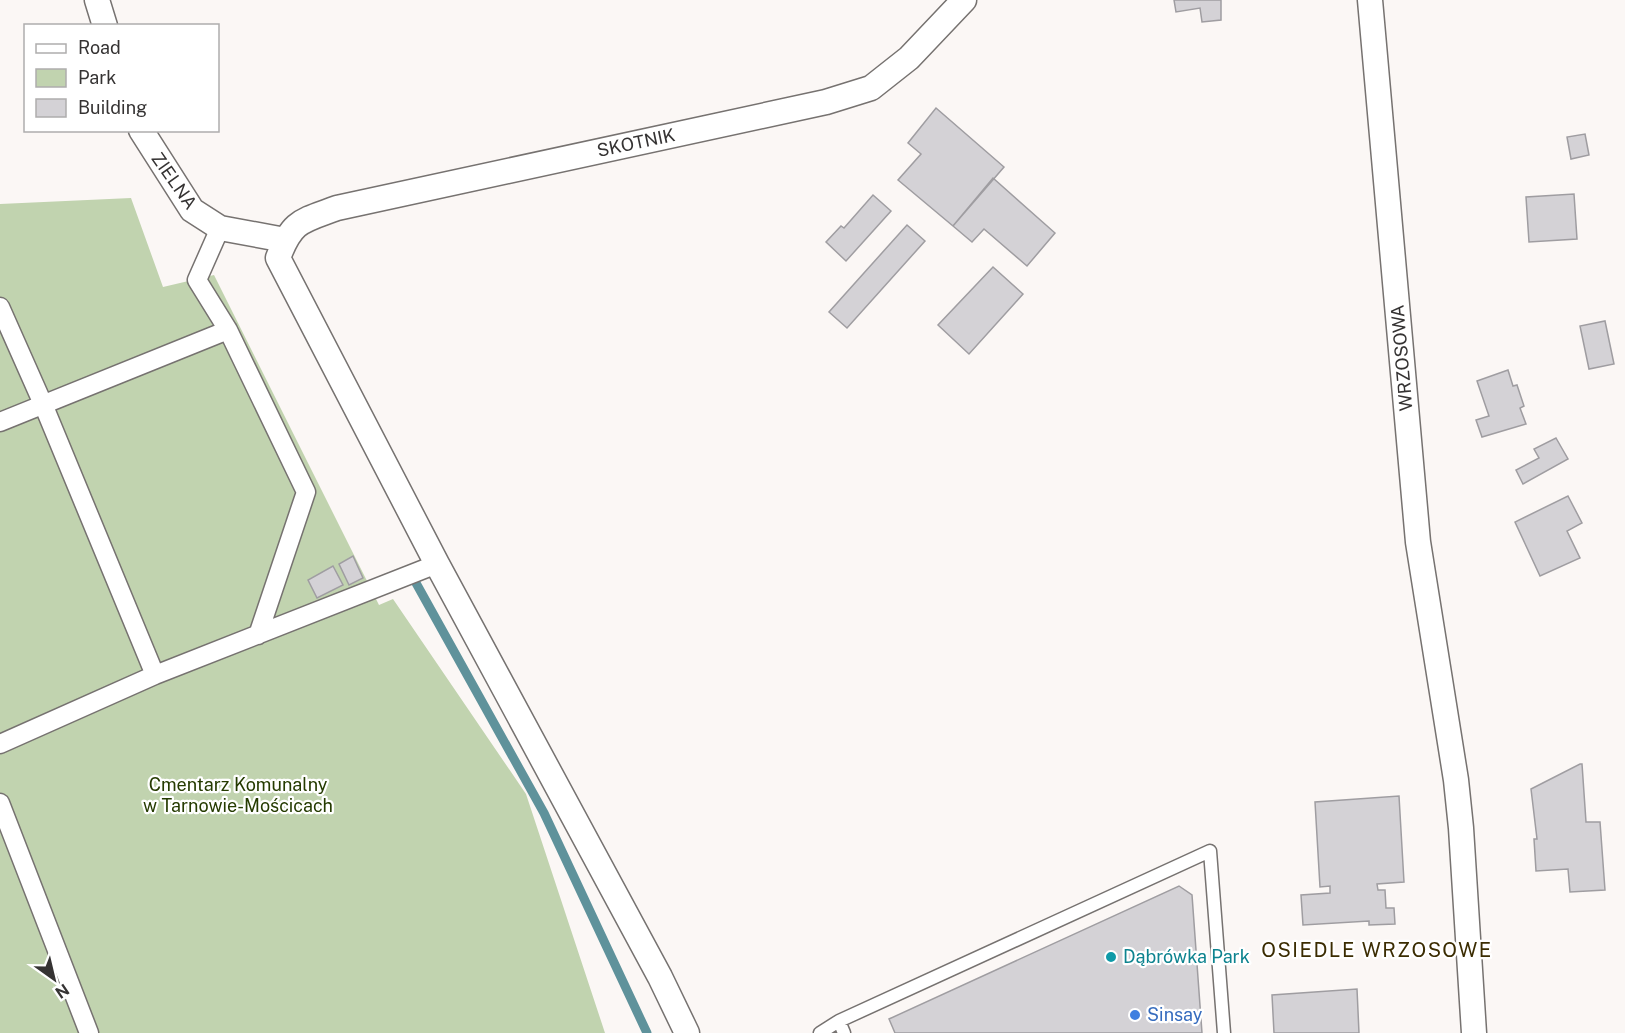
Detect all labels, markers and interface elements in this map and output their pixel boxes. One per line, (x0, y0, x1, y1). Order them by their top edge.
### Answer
legend (24, 24, 219, 132)
text: Road (78, 37, 121, 58)
text: Park (78, 67, 116, 88)
text: Building (78, 97, 147, 118)
street label: SKOTNIK (595, 124, 677, 161)
street label: ZIELNA (147, 148, 202, 213)
street label: WRZOSOWA (1386, 304, 1417, 412)
park label: Cmentarz Komunalny w Tarnowie-Mościcach (143, 774, 333, 816)
district label: OSIEDLE WRZOSOWE (1261, 938, 1493, 962)
place label: Dąbrówka Park (1123, 946, 1250, 967)
north arrow (24, 949, 84, 1009)
marker: Dąbrówka Park (1104, 950, 1118, 964)
text: N (52, 980, 73, 1002)
place label: Sinsay (1147, 1004, 1203, 1025)
marker: Sinsay (1128, 1008, 1142, 1022)

